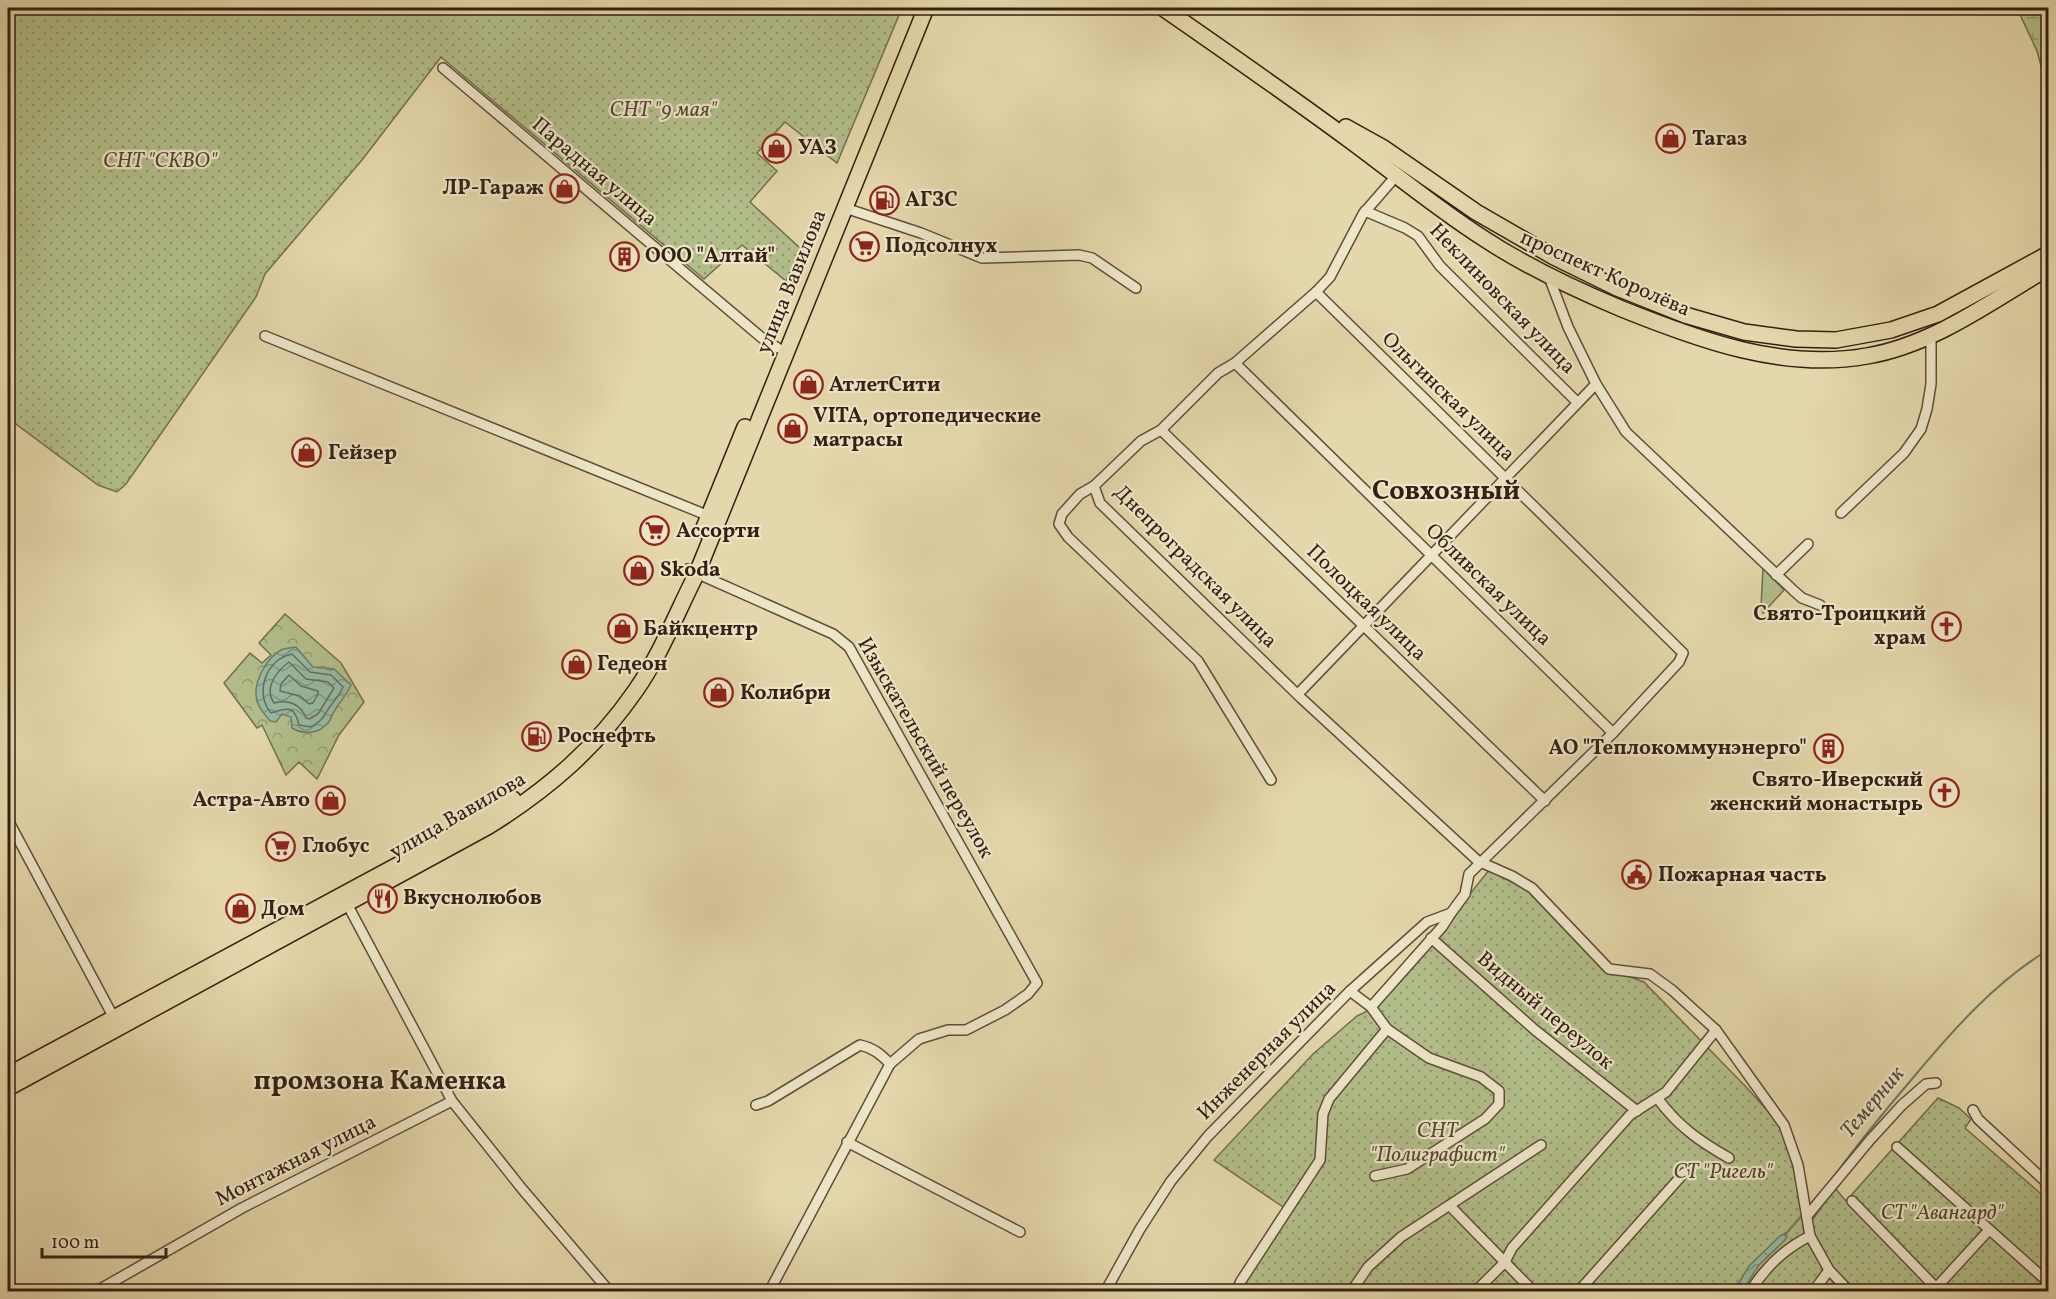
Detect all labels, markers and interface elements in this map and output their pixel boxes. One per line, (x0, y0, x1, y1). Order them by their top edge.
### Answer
park label: СНТ "9 мая" (609, 96, 718, 125)
street label: Парадная улица (525, 111, 663, 233)
shop icon: Тагаз (1655, 123, 1687, 155)
place label: Тагаз (1692, 125, 1747, 154)
shop icon: УАЗ (761, 132, 793, 164)
place label: УАЗ (798, 134, 837, 163)
park label: СНТ "СКВО" (103, 147, 218, 176)
shop icon: ЛР-Гараж (549, 172, 581, 204)
place label: ЛР-Гараж (443, 174, 544, 203)
fuel station icon: АГЗС (868, 184, 900, 216)
place label: АГЗС (905, 186, 958, 215)
street label: улица Вавилова (750, 205, 834, 359)
street label: Неклиновская улица (1422, 217, 1582, 381)
street label: проспект Королёва (1515, 223, 1695, 325)
supermarket icon: Подсолнух (848, 230, 880, 262)
place label: Подсолнух (885, 232, 998, 261)
building icon: ООО "Алтай" (608, 240, 640, 272)
place label: ООО "Алтай" (645, 242, 775, 271)
street label: Ольгинская улица (1375, 326, 1521, 468)
shop icon: АтлетСити (792, 369, 824, 401)
place label: АтлетСити (829, 371, 940, 400)
place label: VITA, ортопедические матрасы (813, 402, 1041, 455)
shop icon: VITA, ортопедические матрасы (776, 412, 808, 444)
shop icon: Гейзер (291, 437, 323, 469)
place label: Гейзер (328, 439, 397, 468)
district label: Совхозный (1372, 473, 1520, 511)
street label: Днепроградская улица (1107, 479, 1283, 655)
supermarket icon: Ассорти (639, 515, 671, 547)
place label: Ассорти (676, 517, 760, 546)
street label: Обливская улица (1418, 517, 1558, 653)
street label: Полоцкая улица (1299, 538, 1433, 668)
shop icon: Skoda (623, 554, 655, 586)
place label: Skoda (660, 556, 720, 585)
place label: Свято-Троицкий храм (1753, 600, 1926, 653)
church icon: Свято-Троицкий храм (1931, 610, 1963, 642)
shop icon: Байкцентр (606, 613, 638, 645)
place label: Байкцентр (643, 615, 758, 644)
street label: Изыскательский переулок (850, 632, 1000, 864)
shop icon: Гедеон (560, 648, 592, 680)
place label: Гедеон (597, 650, 667, 679)
shop icon: Колибри (703, 677, 735, 709)
place label: Колибри (740, 679, 831, 708)
fuel station icon: Роснефть (520, 720, 552, 752)
place label: Роснефть (557, 722, 656, 751)
building icon: АО "Теплокоммунэнерго" (1812, 732, 1844, 764)
place label: АО "Теплокоммунэнерго" (1548, 734, 1807, 763)
street label: улица Вавилова (384, 765, 532, 867)
place label: Свято-Иверский женский монастырь (1710, 766, 1923, 819)
church icon: Свято-Иверский женский монастырь (1928, 776, 1960, 808)
shop icon: Астра-Авто (315, 784, 347, 816)
place label: Астра-Авто (192, 786, 310, 815)
supermarket icon: Глобус (265, 830, 297, 862)
place label: Глобус (302, 832, 370, 861)
public building icon: Пожарная часть (1621, 859, 1653, 891)
place label: Пожарная часть (1658, 861, 1827, 890)
restaurant icon: Вкуснолюбов (366, 882, 398, 914)
place label: Вкуснолюбов (403, 884, 542, 913)
shop icon: Дом (224, 893, 256, 925)
place label: Дом (261, 895, 305, 924)
street label: Видный переулок (1470, 945, 1620, 1077)
street label: Инженерная улица (1191, 975, 1343, 1127)
water label: Темерник (1834, 1060, 1913, 1146)
district label: промзона Каменка (254, 1063, 507, 1101)
street label: Монтажная улица (211, 1108, 381, 1214)
park label: СНТ "Полиграфист" (1369, 1117, 1506, 1170)
park label: СТ "Ригель" (1673, 1158, 1774, 1187)
park label: СТ "Авангард" (1881, 1199, 2004, 1228)
scale bar (42, 1221, 166, 1259)
text: 100 m (51, 1231, 100, 1256)

